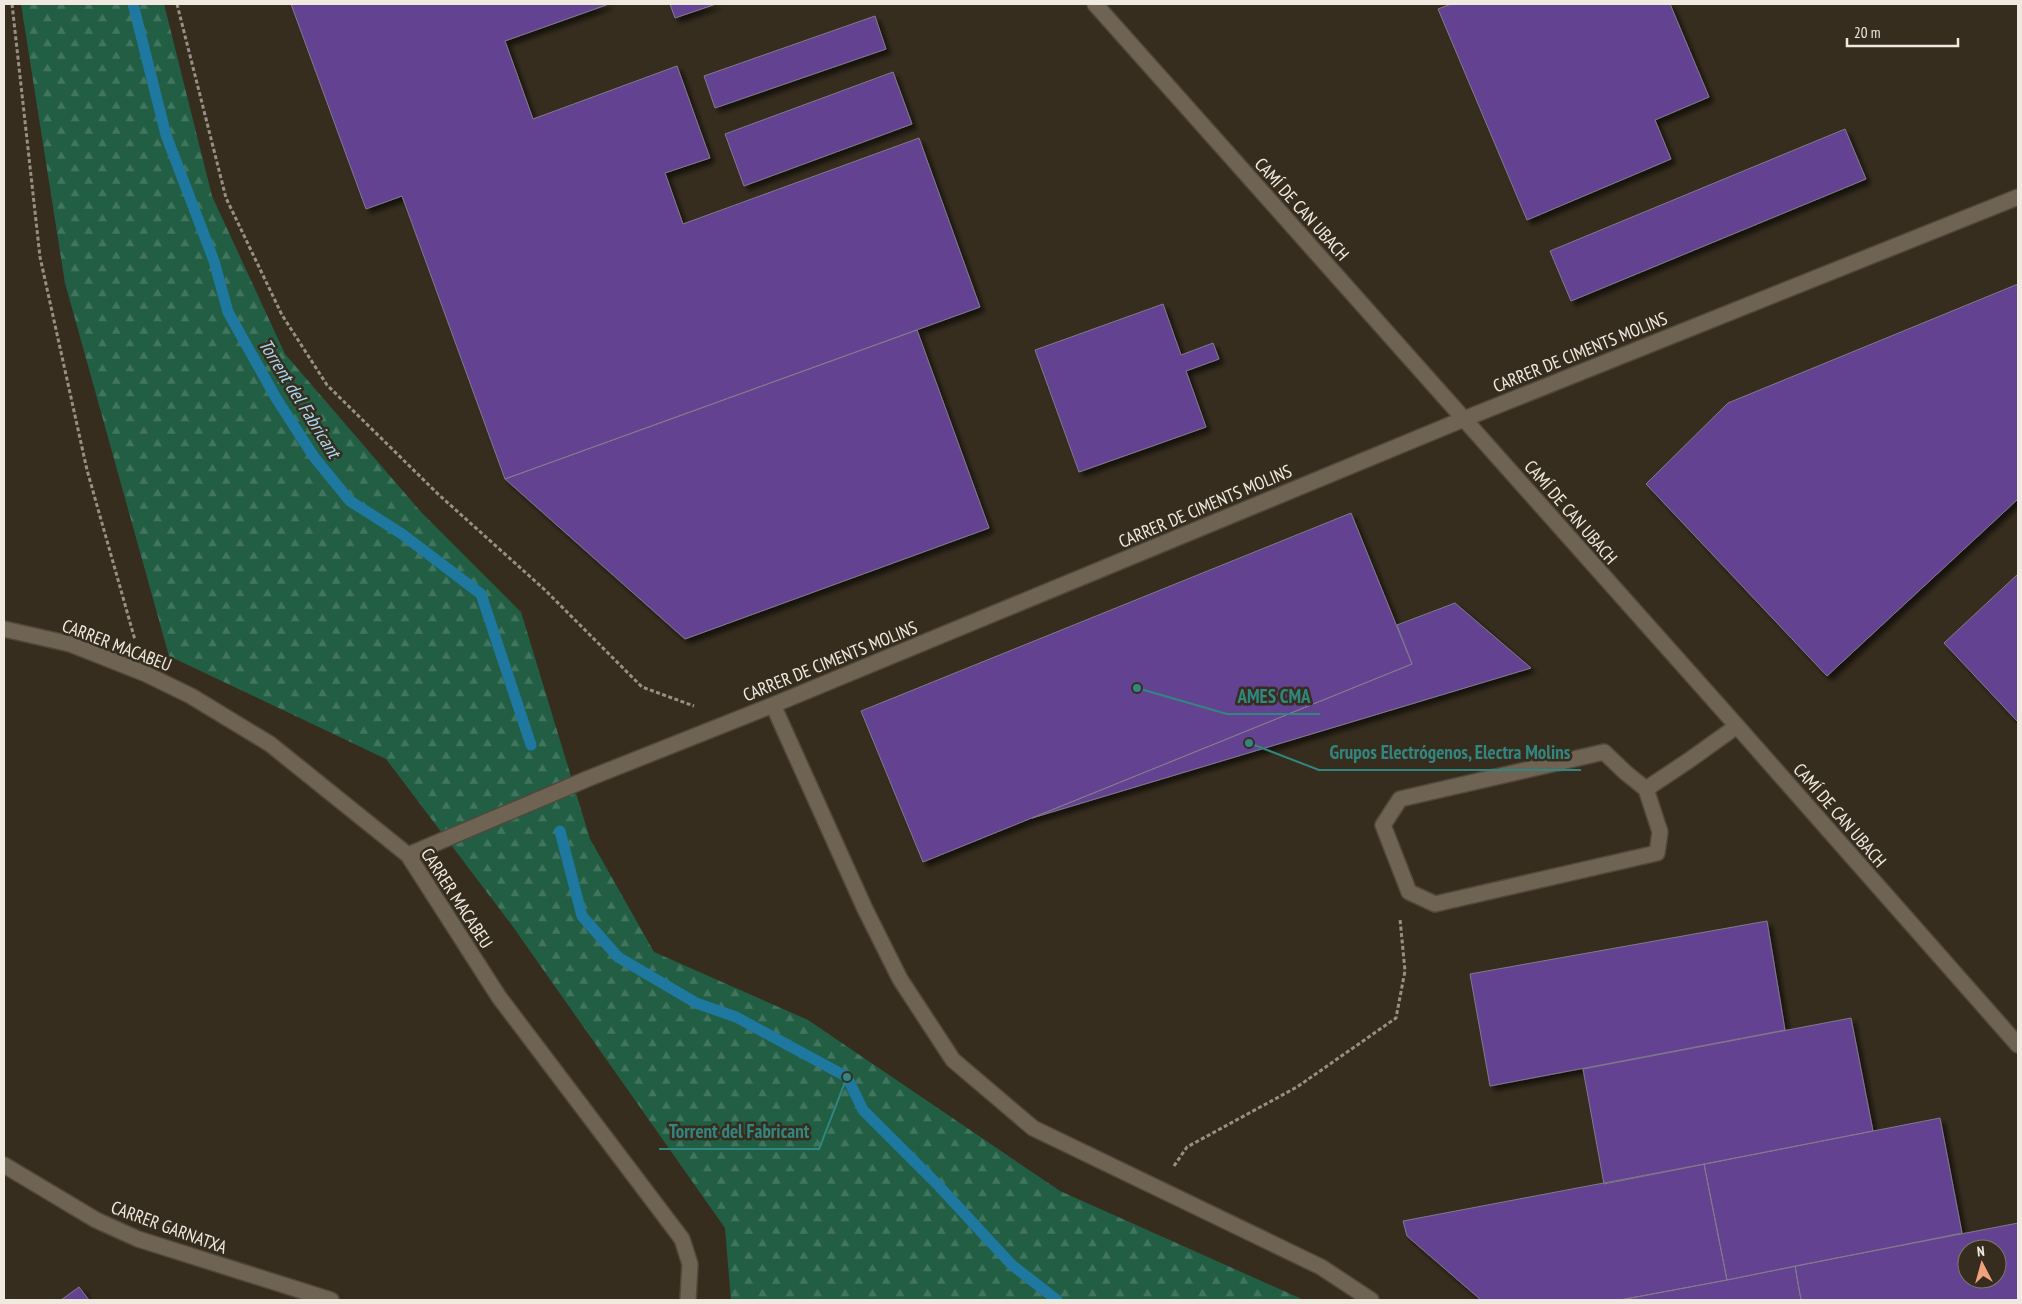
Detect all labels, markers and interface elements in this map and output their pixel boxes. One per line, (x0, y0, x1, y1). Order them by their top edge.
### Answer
scale bar (1847, 15, 1958, 47)
text: 20 m (1854, 23, 1880, 42)
street label: CAMÍ DE CAN UBACH (1250, 153, 1354, 265)
street label: CARRER DE CIMENTS MOLINS (1489, 306, 1671, 398)
water label: Torrent del Fabricant (254, 334, 348, 464)
street label: CAMÍ DE CAN UBACH (1520, 455, 1622, 569)
street label: CARRER DE CIMENTS MOLINS (1115, 459, 1295, 553)
street label: CARRER MACABEU (59, 614, 175, 676)
street label: CARRER DE CIMENTS MOLINS (739, 615, 921, 707)
callout: AMES CMA (1227, 680, 1320, 714)
text: AMES CMA (1236, 684, 1311, 708)
callout: Grupos Electrógenos, Electra Molins (1319, 736, 1581, 770)
text: Grupos Electrógenos, Electra Molins (1330, 740, 1571, 764)
street label: CAMÍ DE CAN UBACH (1789, 758, 1891, 872)
street label: CARRER MACABEU (416, 843, 498, 953)
callout: Torrent del Fabricant (659, 1115, 819, 1149)
text: Torrent del Fabricant (669, 1119, 810, 1143)
street label: CARRER GARNATXA (108, 1195, 231, 1259)
north arrow (1957, 1239, 2007, 1289)
text: N (1976, 1242, 1985, 1260)

